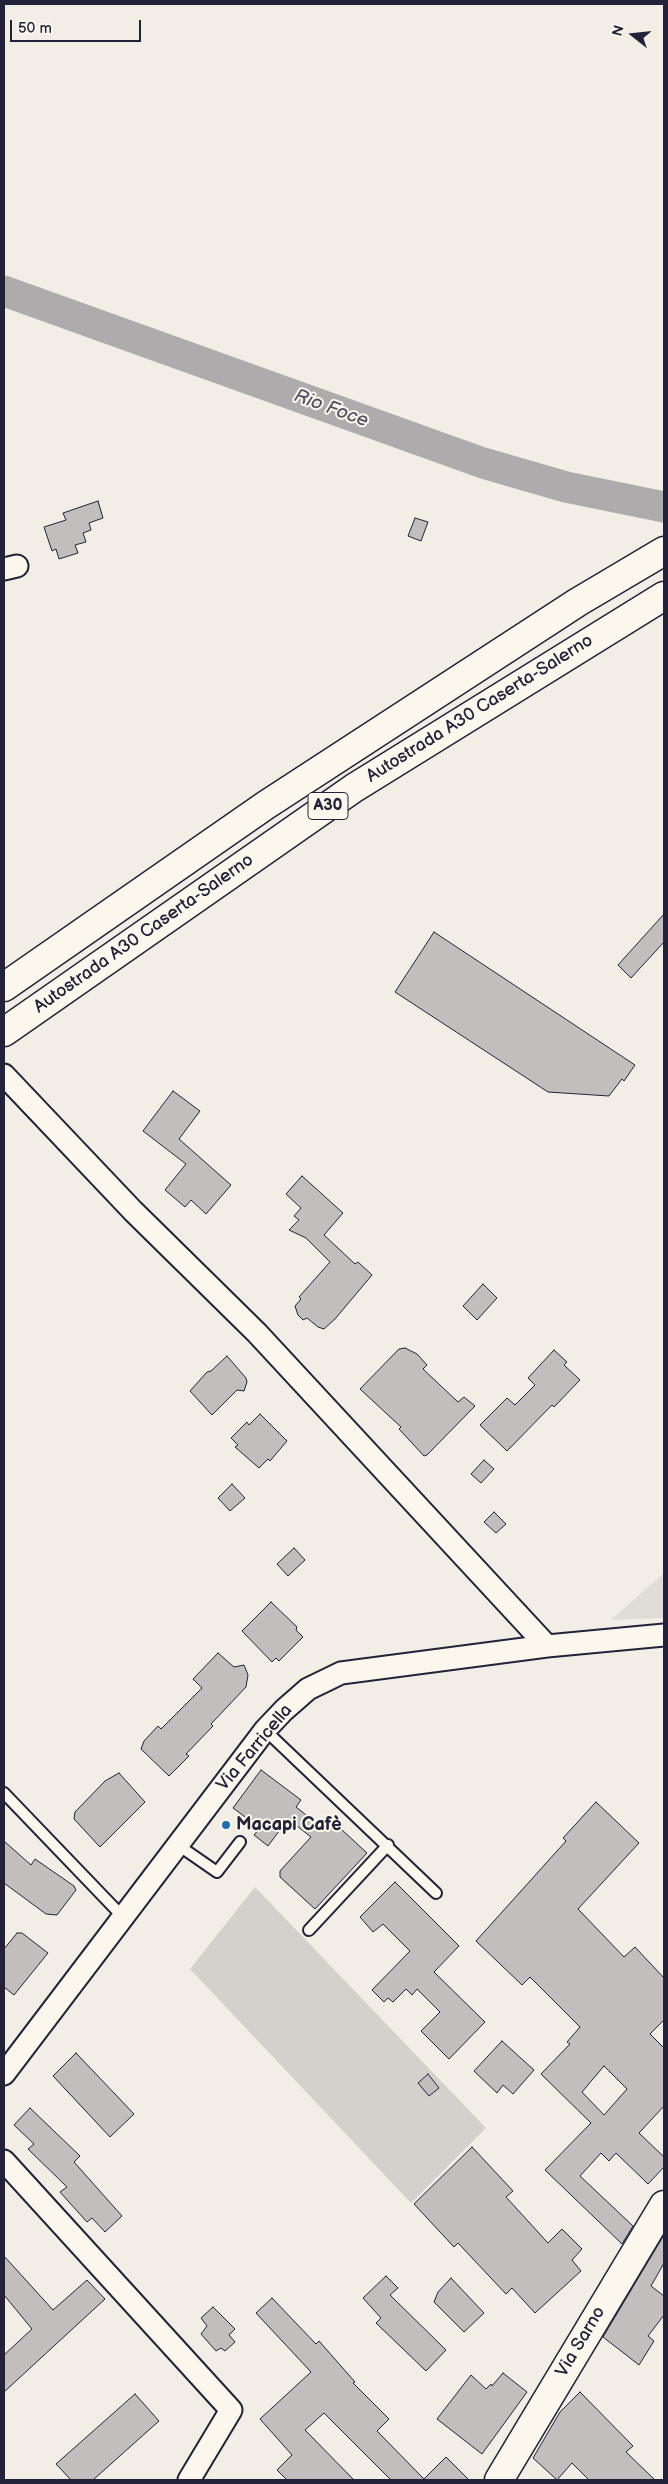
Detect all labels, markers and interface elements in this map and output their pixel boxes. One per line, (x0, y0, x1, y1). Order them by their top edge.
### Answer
scale bar (12, 10, 144, 42)
north arrow (608, 10, 658, 60)
text: 50 m (18, 19, 52, 38)
text: N (608, 23, 628, 38)
water label: Rio Foce (291, 385, 371, 433)
street label: Autostrada A30 Caserta-Salerno (363, 630, 597, 788)
road number: A30 (308, 792, 348, 819)
street label: Autostrada A30 Caserta-Salerno (30, 850, 258, 1018)
street label: Via Farricella (213, 1700, 297, 1796)
place label: Macapi Cafè (236, 1814, 342, 1836)
marker: Macapi Cafè (220, 1819, 232, 1831)
street label: Via Sarno (552, 2303, 610, 2381)

